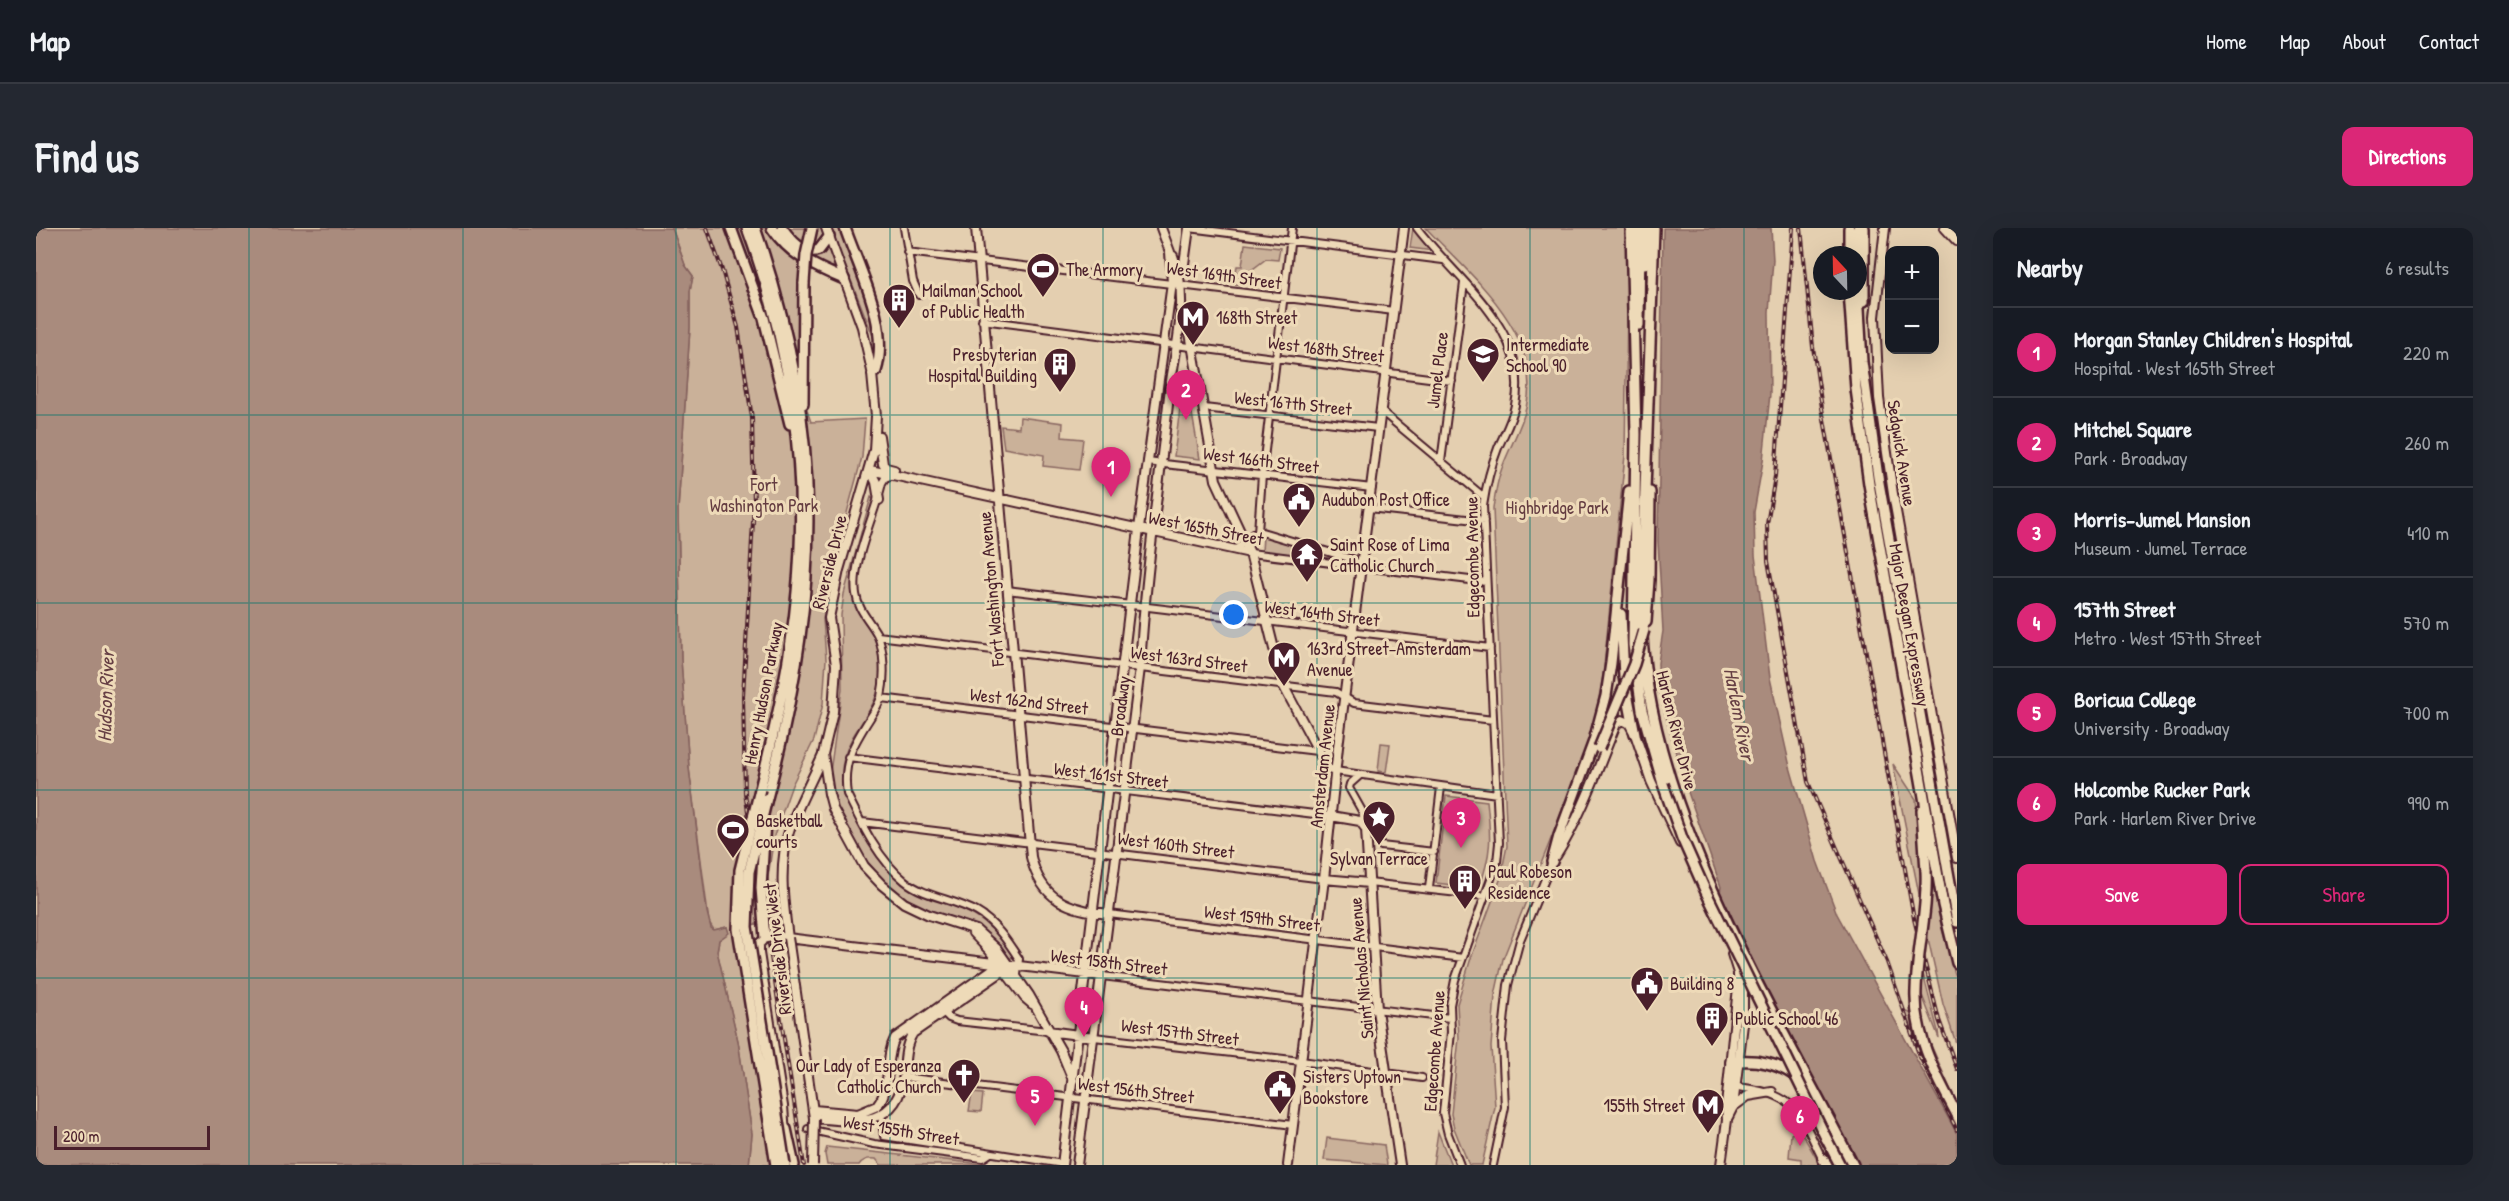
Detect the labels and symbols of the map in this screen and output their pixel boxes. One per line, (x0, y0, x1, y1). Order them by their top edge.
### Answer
north arrow (1813, 246, 1867, 300)
sports icon: The Armory (1025, 251, 1061, 298)
street label: West 169th Street (1165, 255, 1284, 296)
place label: The Armory (1066, 257, 1143, 282)
place label: Mailman School of Public Health (922, 278, 1025, 324)
building icon: Mailman School of Public Health (881, 282, 917, 329)
metro station icon: 168th Street (1175, 299, 1211, 346)
place label: 168th Street (1216, 305, 1298, 330)
street label: West 168th Street (1266, 329, 1386, 369)
street label: Jumel Place (1420, 330, 1454, 410)
place label: Intermediate School 90 (1506, 332, 1590, 378)
school or university icon: Intermediate School 90 (1465, 336, 1501, 383)
place label: Presbyterian Hospital Building (928, 342, 1037, 388)
building icon: Presbyterian Hospital Building (1042, 346, 1078, 393)
pin: 2 (1166, 370, 1206, 420)
street label: West 167th Street (1233, 384, 1354, 422)
street label: Sedgwick Avenue (1881, 398, 1923, 508)
street label: West 166th Street (1202, 441, 1321, 480)
pin: 1 (1092, 448, 1130, 497)
park label: Fort Washington Park (710, 472, 819, 518)
public building icon: Audubon Post Office (1281, 481, 1317, 528)
place label: Audubon Post Office (1322, 487, 1450, 512)
park label: Highbridge Park (1506, 495, 1609, 520)
street label: Edgecombe Avenue (1458, 496, 1486, 618)
street label: West 165th Street (1146, 505, 1266, 552)
street label: Fort Washington Avenue (972, 510, 1010, 669)
street label: Riverside Drive (805, 512, 853, 612)
place label: Saint Rose of Lima Catholic Church (1330, 532, 1449, 578)
temple icon: Saint Rose of Lima Catholic Church (1289, 536, 1325, 583)
street label: Major Deegan Expressway (1883, 541, 1937, 709)
street label: West 164th Street (1263, 594, 1382, 633)
your location (1219, 600, 1248, 629)
street label: Henry Hudson Parkway (737, 619, 789, 766)
place label: 163rd Street–Amsterdam Avenue (1307, 636, 1471, 682)
street label: West 163rd Street (1129, 639, 1250, 679)
metro station icon: 163rd Street–Amsterdam Avenue (1266, 640, 1302, 687)
water label: Hudson River (90, 647, 120, 742)
water label: Harlem River (1718, 665, 1763, 765)
street label: Harlem River Drive (1650, 668, 1704, 792)
street label: Broadway (1104, 674, 1136, 737)
street label: West 162nd Street (968, 681, 1090, 721)
street label: Amsterdam Avenue (1303, 703, 1341, 829)
street label: West 161st Street (1052, 756, 1170, 795)
pin: 3 (1442, 798, 1480, 848)
place icon: Sylvan Terrace (1361, 799, 1397, 846)
place label: Basketball courts (756, 808, 822, 854)
sports icon: Basketball courts (715, 812, 751, 859)
street label: West 160th Street (1116, 825, 1236, 865)
place label: Sylvan Terrace (1330, 846, 1428, 871)
place label: Paul Robeson Residence (1488, 859, 1572, 905)
building icon: Paul Robeson Residence (1447, 863, 1483, 910)
street label: Riverside Drive West (756, 881, 797, 1016)
street label: Saint Nicholas Avenue (1342, 896, 1380, 1040)
street label: West 159th Street (1203, 899, 1322, 938)
street label: West 158th Street (1049, 942, 1170, 982)
public building icon: Building 8 (1629, 965, 1665, 1012)
place label: Building 8 (1670, 971, 1734, 996)
pin: 4 (1064, 988, 1104, 1037)
street label: Edgecombe Avenue (1417, 990, 1451, 1112)
building icon: Public School 46 (1694, 1000, 1730, 1047)
place label: Public School 46 (1735, 1006, 1838, 1031)
street label: West 157th Street (1120, 1012, 1241, 1052)
place label: Our Lady of Esperanza Catholic Church (796, 1053, 941, 1099)
church icon: Our Lady of Esperanza Catholic Church (946, 1057, 982, 1104)
place label: Sisters Uptown Bookstore (1303, 1064, 1401, 1110)
public building icon: Sisters Uptown Bookstore (1262, 1068, 1298, 1115)
street label: West 156th Street (1077, 1070, 1196, 1110)
pin: 5 (1016, 1076, 1054, 1126)
metro station icon: 155th Street (1690, 1087, 1726, 1134)
place label: 155th Street (1603, 1093, 1686, 1118)
pin: 6 (1780, 1096, 1820, 1146)
street label: West 155th Street (841, 1108, 962, 1152)
scale bar (54, 1123, 210, 1150)

